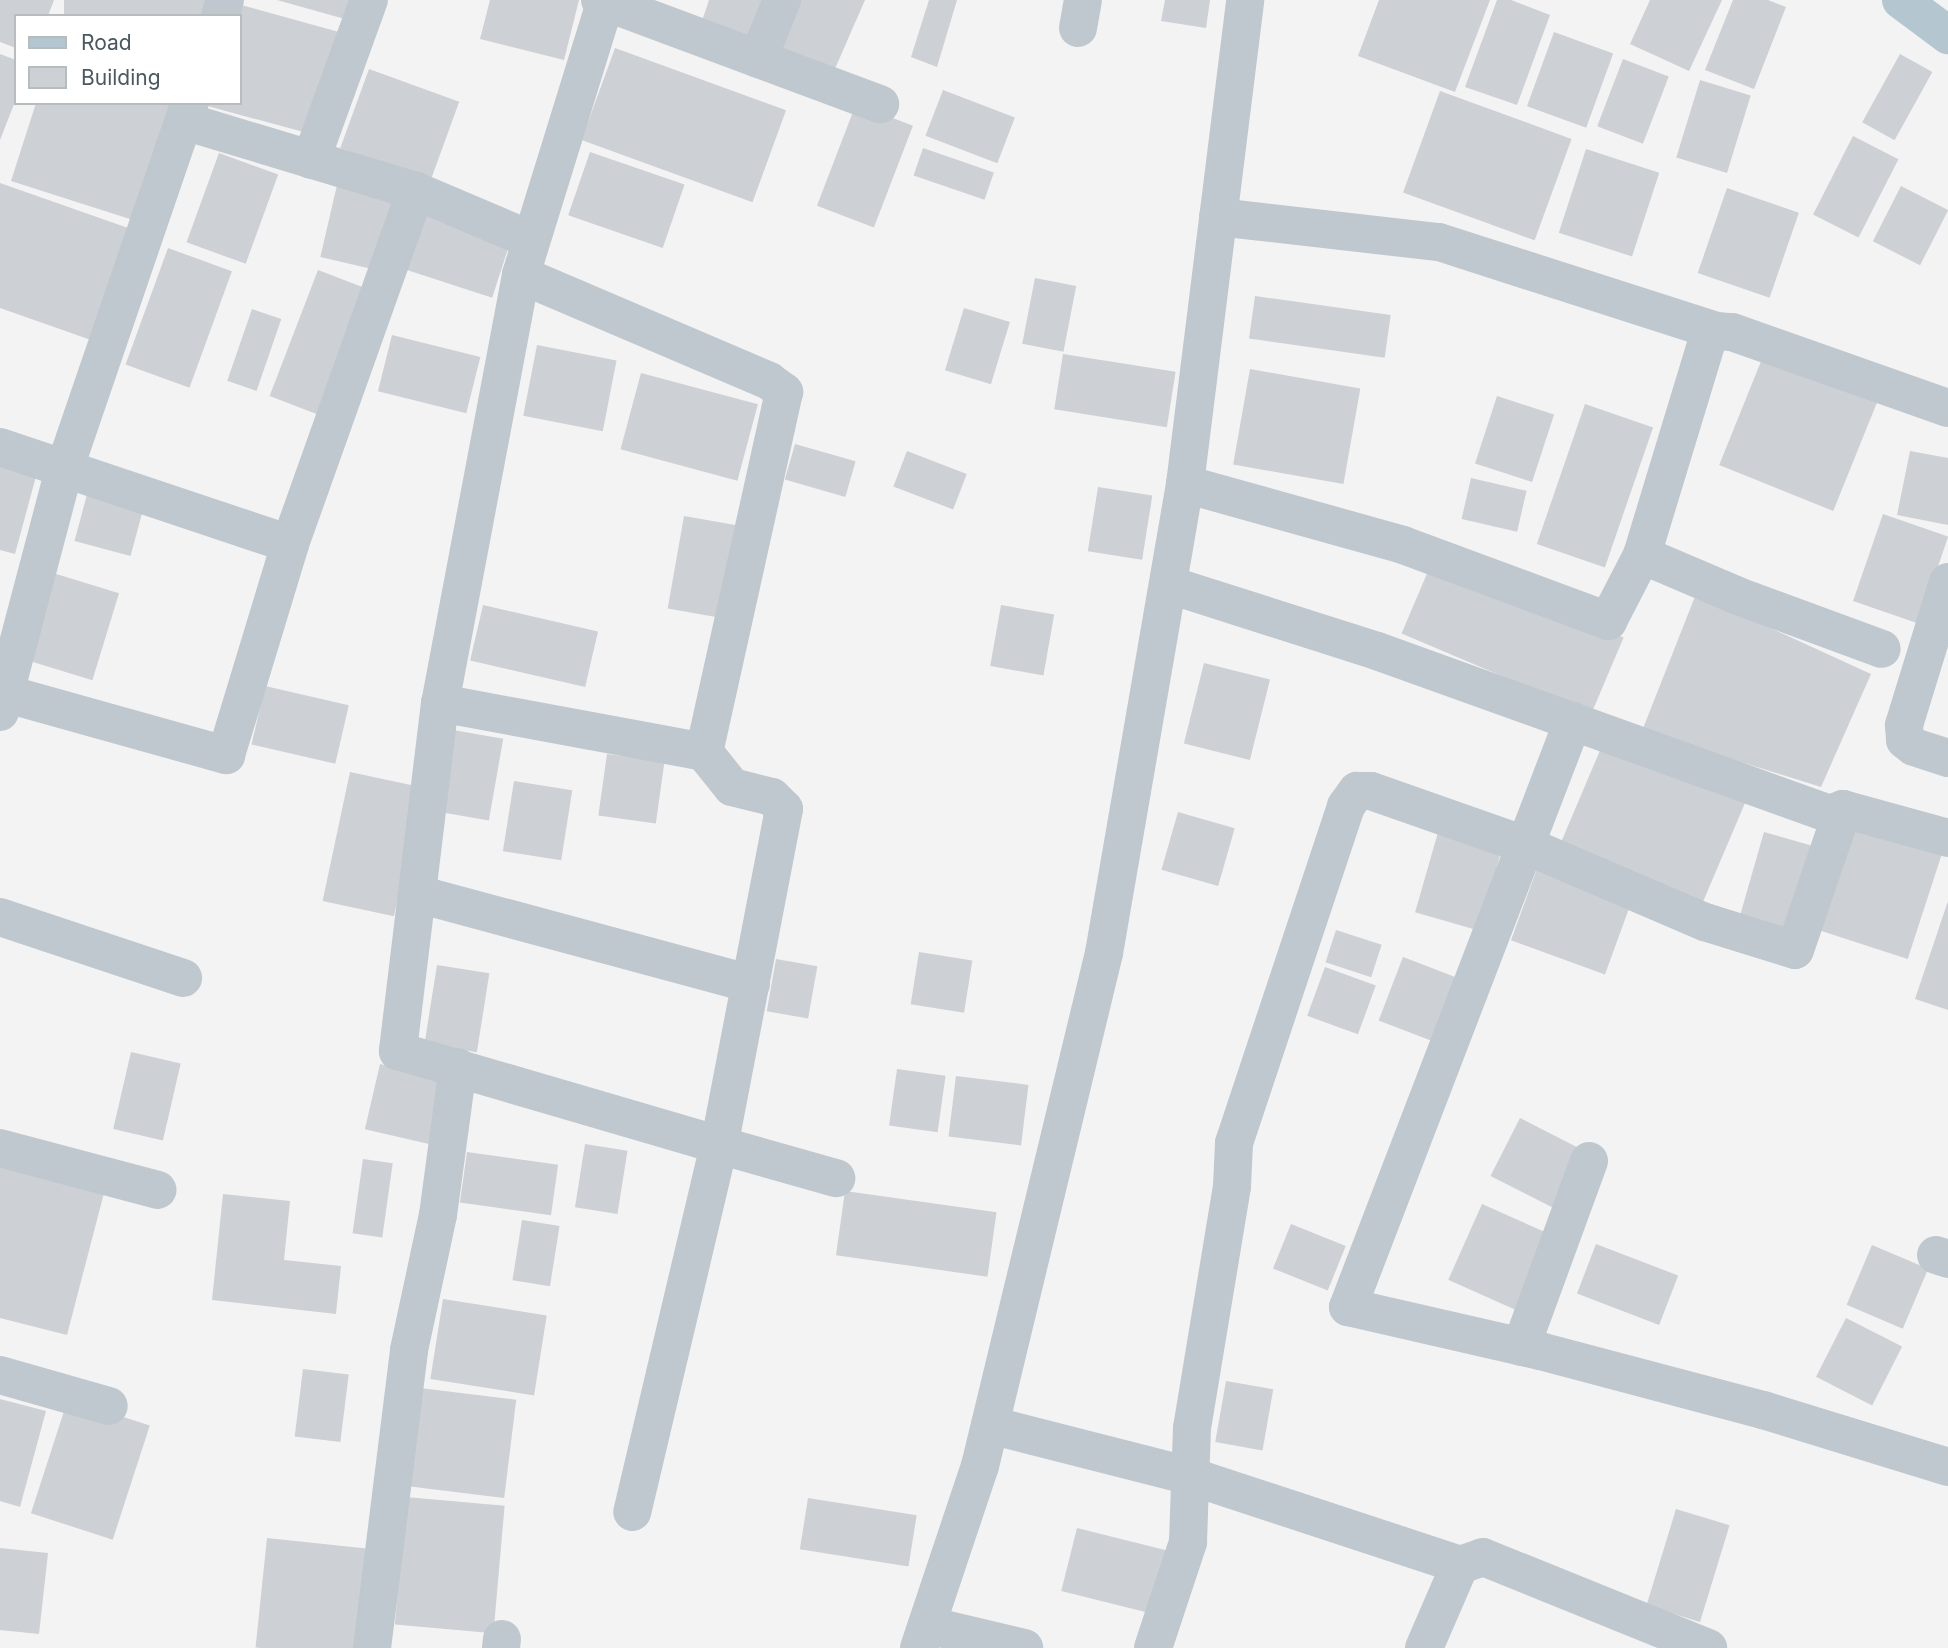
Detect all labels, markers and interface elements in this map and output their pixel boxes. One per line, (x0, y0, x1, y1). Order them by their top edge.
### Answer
legend (14, 14, 242, 105)
text: Road (81, 30, 132, 55)
text: Building (81, 65, 161, 90)

